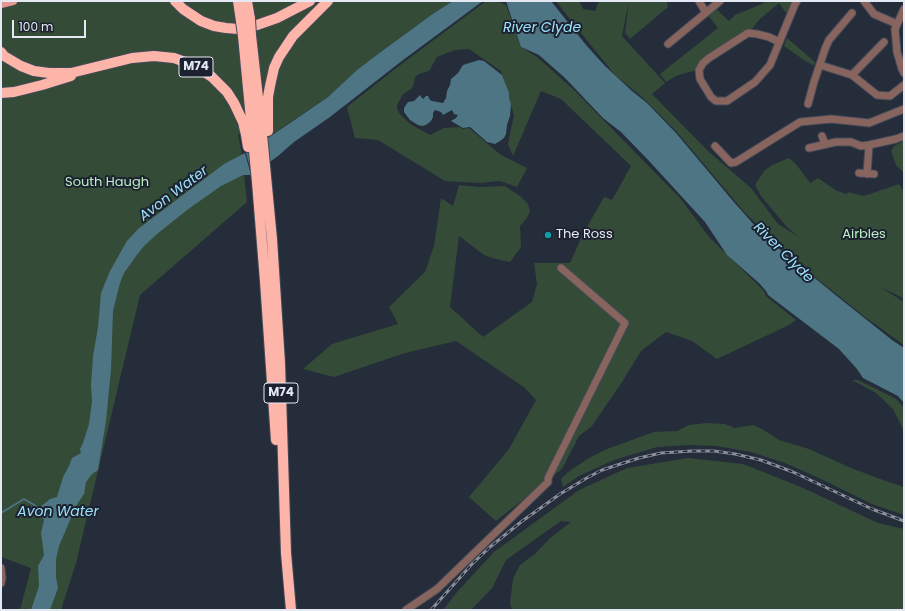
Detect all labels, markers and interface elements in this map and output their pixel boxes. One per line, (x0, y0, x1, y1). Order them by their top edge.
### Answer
scale bar (14, 12, 88, 38)
text: 100 m (19, 18, 53, 35)
water label: River Clyde (503, 20, 581, 36)
road number: M74 (179, 57, 213, 77)
water label: Avon Water (136, 163, 212, 225)
park label: South Haugh (65, 175, 149, 191)
water label: River Clyde (749, 219, 817, 287)
place label: The Ross (556, 227, 613, 243)
park label: Airbles (842, 227, 886, 243)
marker: The Ross (543, 230, 553, 240)
road number: M74 (264, 383, 298, 403)
water label: Avon Water (17, 504, 99, 520)

